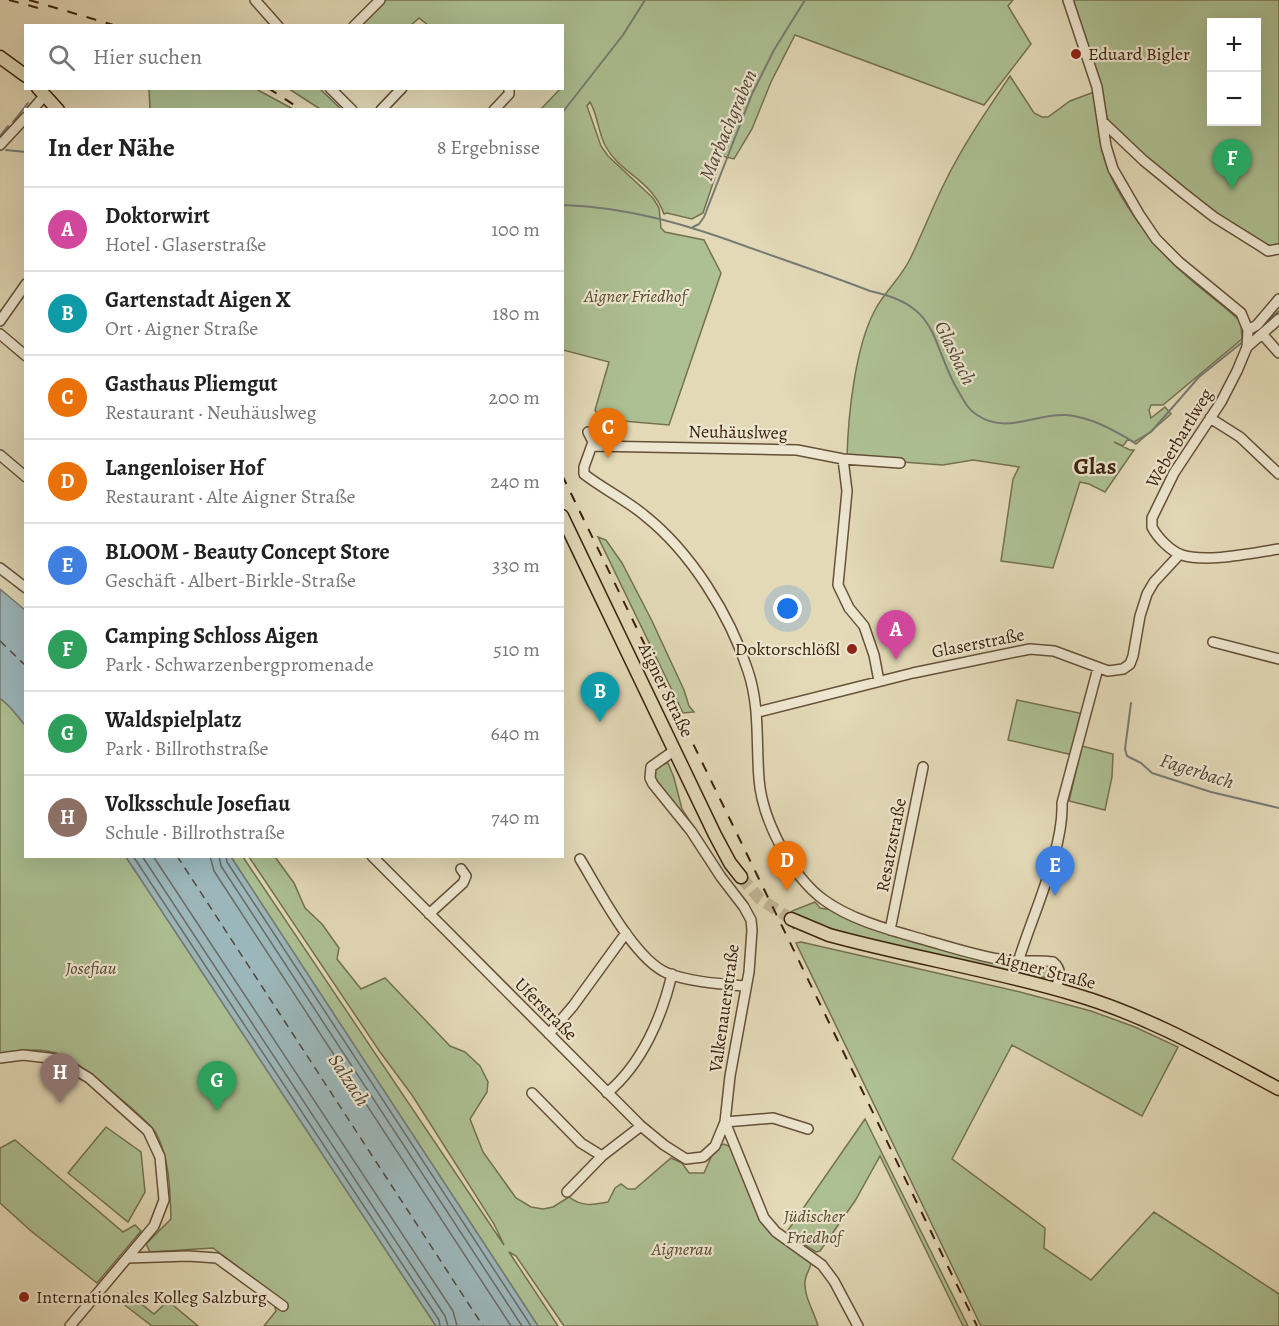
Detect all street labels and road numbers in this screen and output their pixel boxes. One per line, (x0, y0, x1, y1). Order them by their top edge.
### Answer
street label: Weberbartlweg (1139, 384, 1218, 493)
street label: Neuhäuslweg (688, 419, 788, 445)
street label: Glaserstraße (930, 622, 1026, 664)
street label: Aigner Straße (632, 638, 699, 741)
street label: Resatzstraße (870, 796, 912, 894)
street label: Valkenauerstraße (703, 943, 745, 1074)
street label: Aigner Straße (993, 945, 1098, 995)
street label: Uferstraße (509, 972, 583, 1046)

